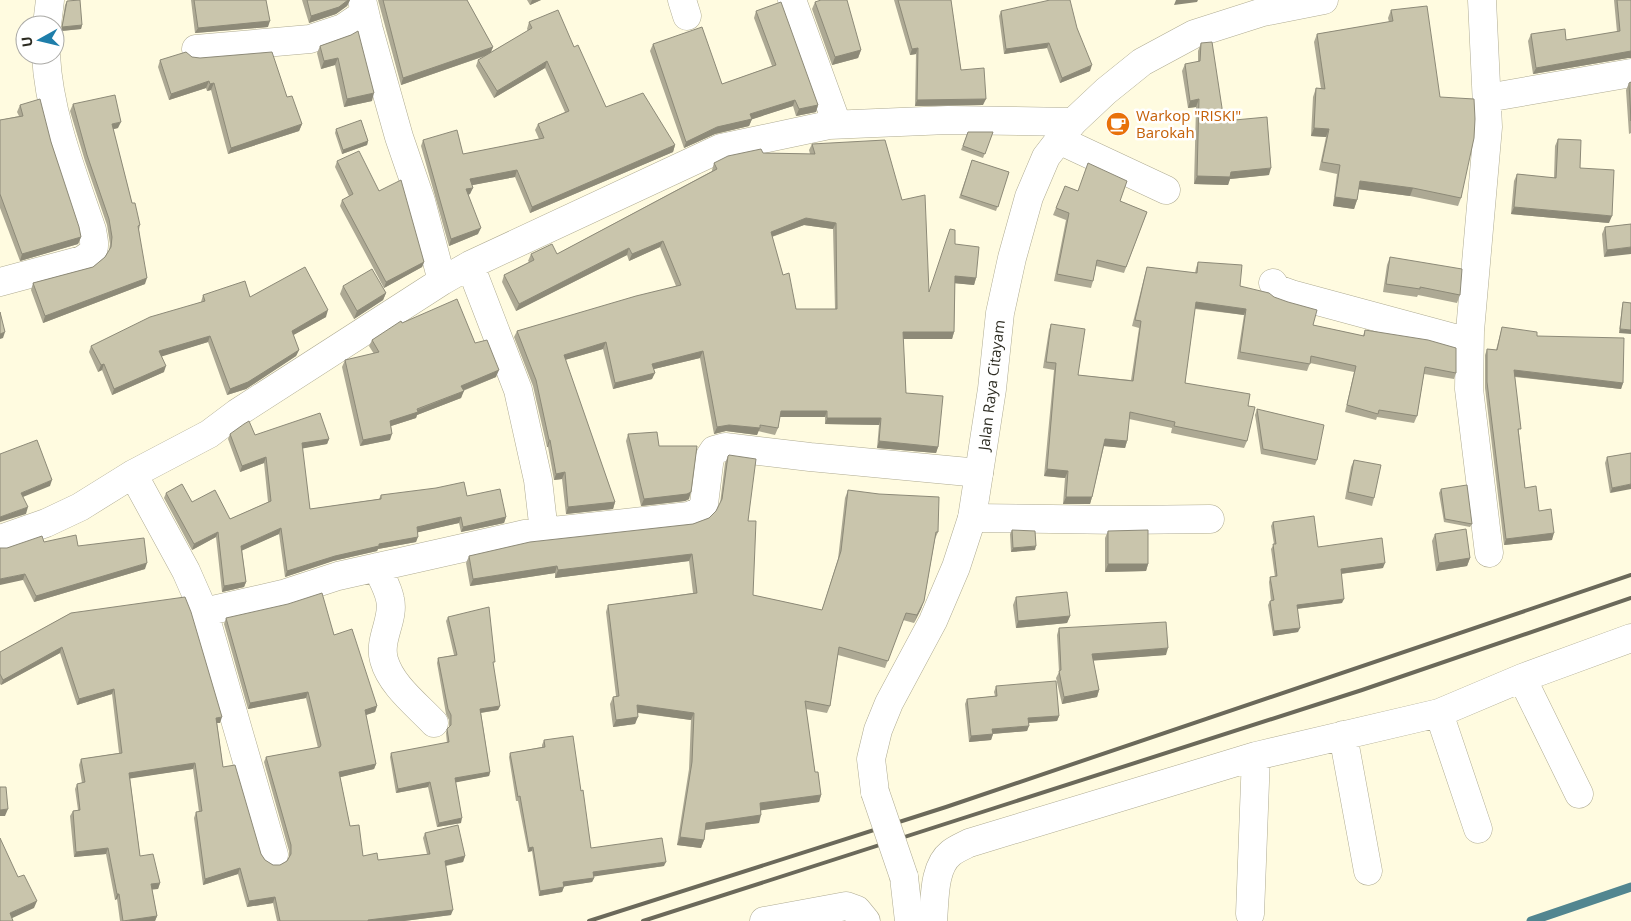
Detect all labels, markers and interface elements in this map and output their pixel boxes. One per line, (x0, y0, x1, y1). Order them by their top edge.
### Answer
north arrow (15, 15, 65, 65)
text: U (16, 35, 37, 48)
place label: Warkop "RISKI" Barokah (1136, 105, 1241, 142)
cafe icon: Warkop "RISKI" Barokah (1105, 111, 1131, 137)
street label: Jalan Raya Citayam (973, 318, 1009, 454)

